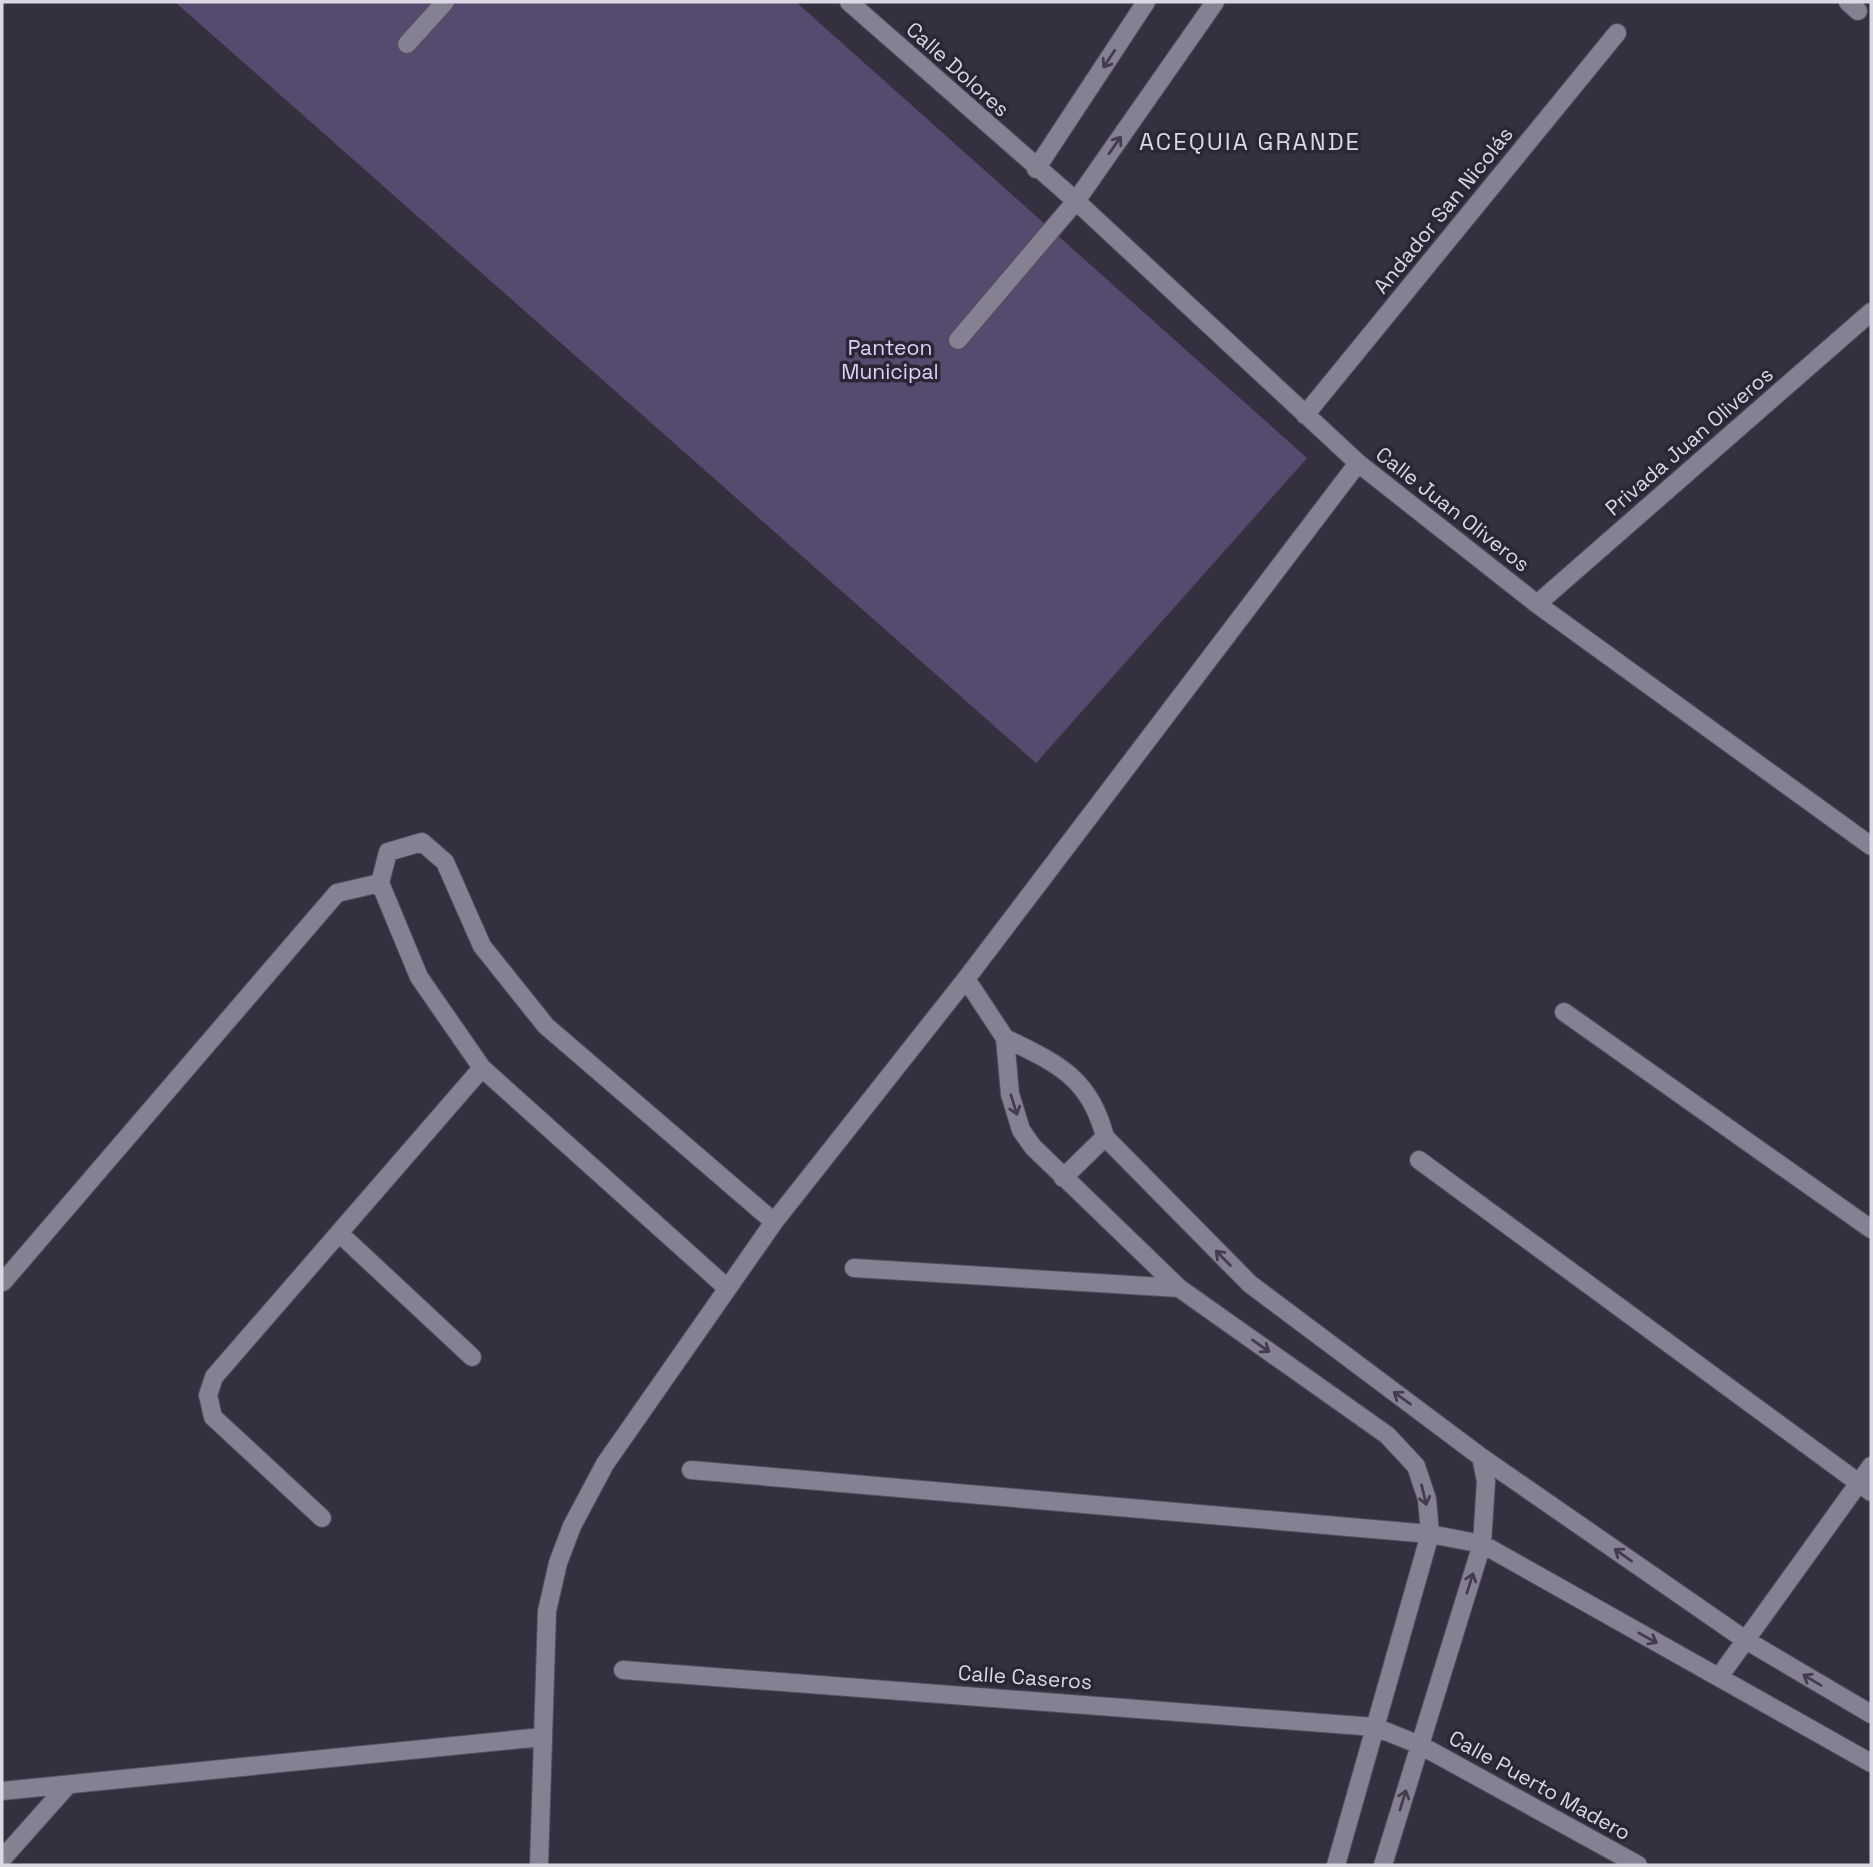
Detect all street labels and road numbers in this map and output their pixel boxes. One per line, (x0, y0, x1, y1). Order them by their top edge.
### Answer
street label: Calle Dolores (901, 16, 1015, 122)
street label: Andador San Nicolás (1367, 121, 1519, 299)
street label: Privada Juan Oliveros (1599, 361, 1779, 521)
street label: Calle Juan Oliveros (1371, 440, 1535, 578)
street label: Calle Caseros (957, 1659, 1093, 1695)
street label: Calle Puerto Madero (1444, 1724, 1636, 1846)

